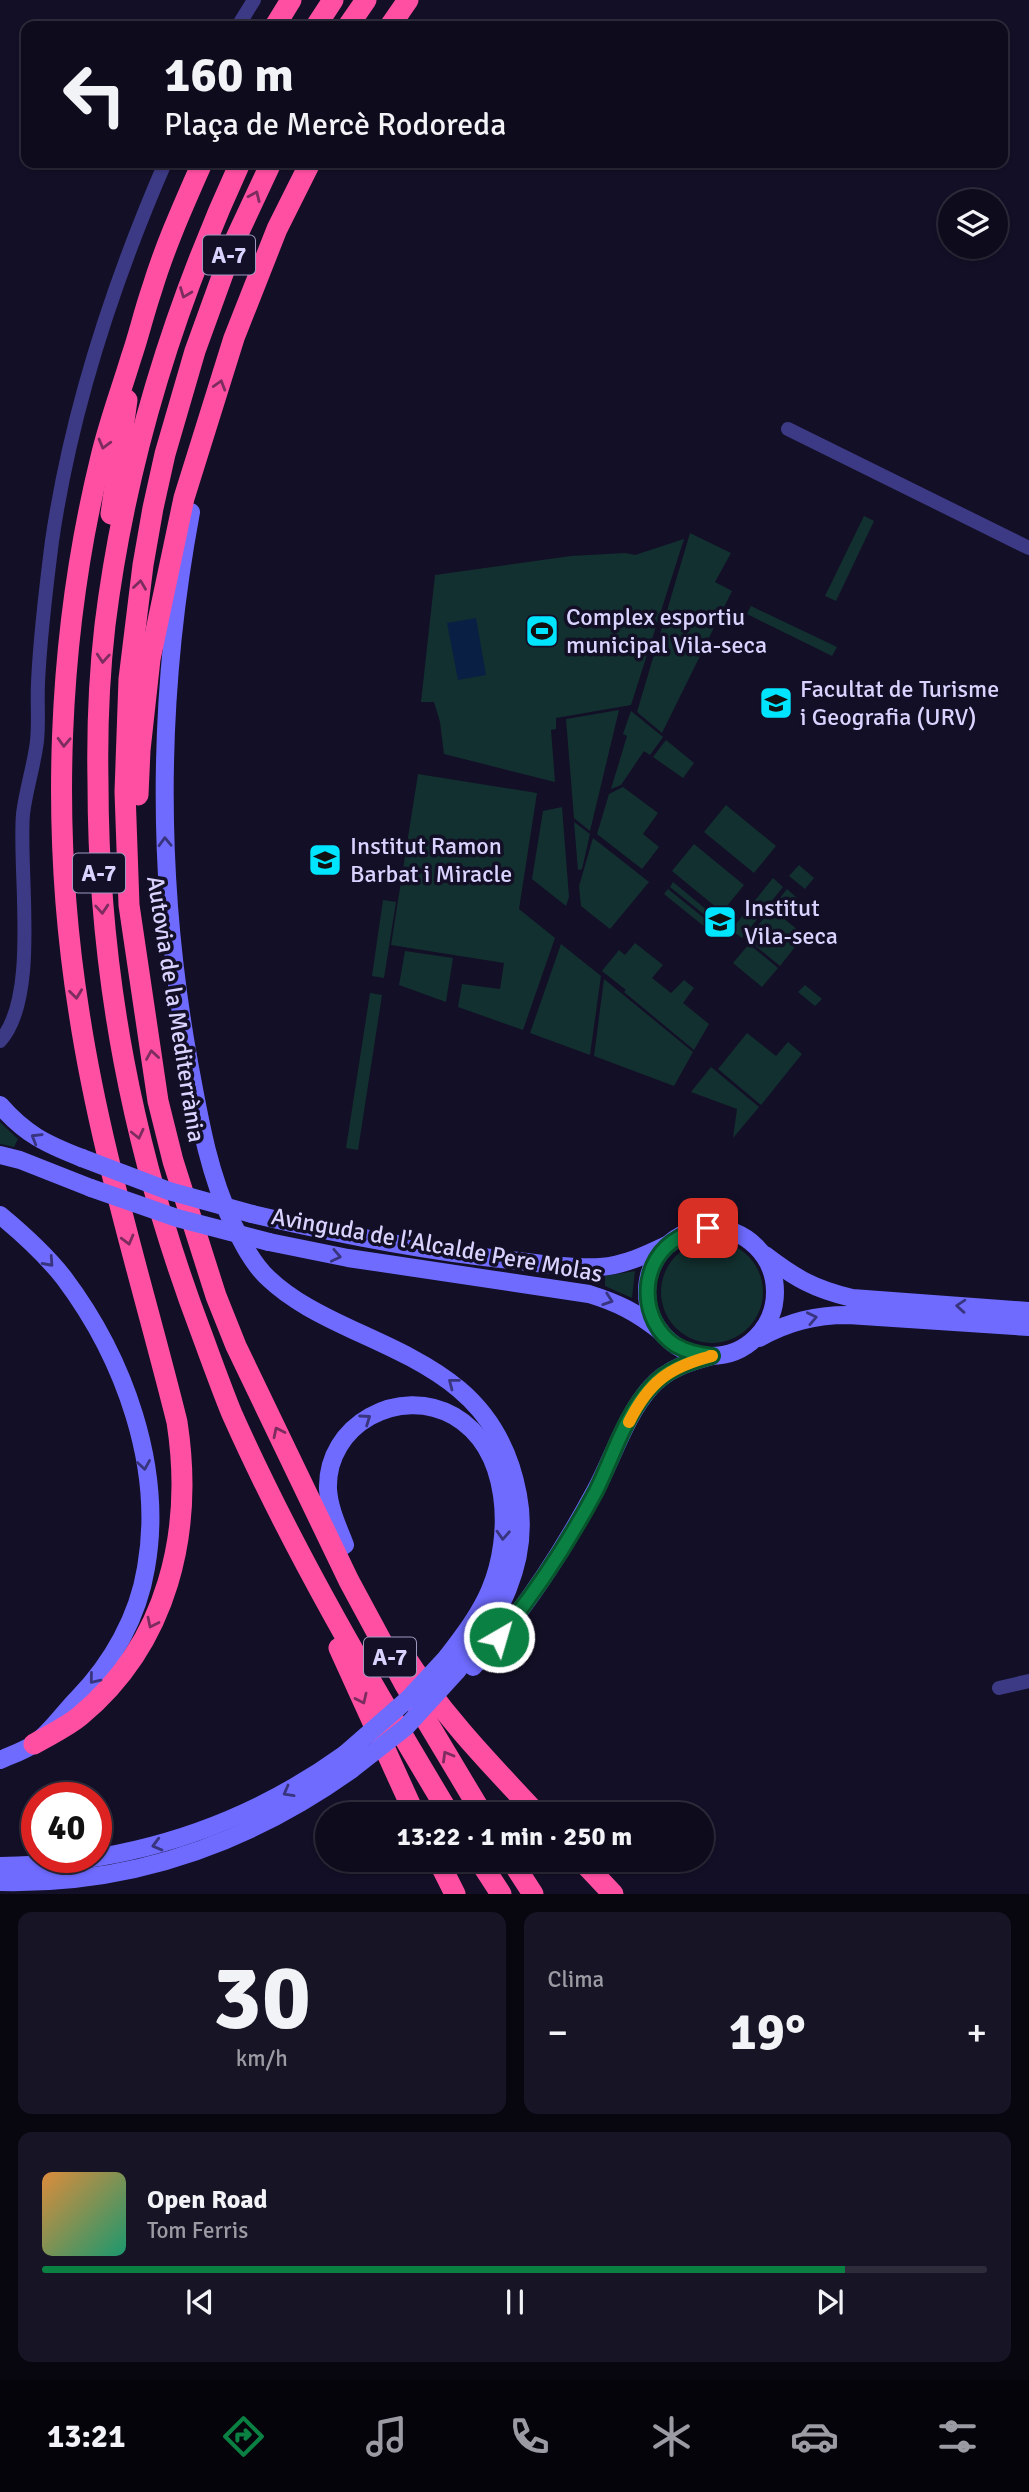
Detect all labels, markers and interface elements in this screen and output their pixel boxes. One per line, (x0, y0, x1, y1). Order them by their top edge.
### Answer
text: 160 m (164, 45, 294, 105)
icon: left (49, 49, 140, 140)
text: Plaça de Mercè Rodoreda (164, 105, 506, 144)
map controls (938, 189, 1008, 259)
button: layers (938, 189, 1008, 259)
one-way arrow (247, 191, 261, 203)
road number: A-7 (203, 236, 255, 274)
one-way arrow (180, 287, 194, 299)
one-way arrow (212, 379, 227, 391)
one-way arrow (98, 438, 112, 450)
one-way arrow (132, 580, 147, 591)
place label: Complex esportiu municipal Vila-seca (566, 602, 767, 660)
sports icon: Complex esportiu municipal Vila-seca (523, 612, 561, 650)
one-way arrow (96, 652, 111, 663)
place label: Facultat de Turisme i Geografia (URV) (800, 674, 999, 732)
school or university icon: Facultat de Turisme i Geografia (URV) (757, 684, 795, 722)
one-way arrow (56, 737, 71, 748)
place label: Institut Ramon Barbat i Miracle (350, 831, 512, 889)
one-way arrow (158, 836, 173, 847)
school or university icon: Institut Ramon Barbat i Miracle (306, 841, 344, 879)
road number: A-7 (73, 853, 125, 892)
street label: Autovia de la Mediterrània (140, 874, 212, 1144)
place label: Institut Vila-seca (744, 893, 838, 951)
school or university icon: Institut Vila-seca (701, 903, 739, 941)
one-way arrow (94, 904, 109, 915)
one-way arrow (69, 988, 84, 999)
one-way arrow (144, 1050, 159, 1061)
one-way arrow (130, 1128, 144, 1140)
one-way arrow (31, 1133, 44, 1146)
pin (678, 1198, 738, 1258)
street label: Avinguda de l'Alcalde Pere Molas (269, 1201, 605, 1289)
icon: arrive (689, 1209, 727, 1247)
one-way arrow (120, 1234, 134, 1246)
one-way arrow (330, 1247, 342, 1262)
one-way arrow (41, 1254, 54, 1267)
one-way arrow (602, 1292, 614, 1307)
one-way arrow (955, 1299, 966, 1314)
one-way arrow (806, 1311, 818, 1326)
one-way arrow (449, 1379, 461, 1392)
one-way arrow (359, 1415, 371, 1427)
one-way arrow (272, 1427, 286, 1439)
one-way arrow (137, 1459, 152, 1471)
one-way arrow (495, 1529, 510, 1540)
position arrow (462, 1600, 536, 1674)
one-way arrow (146, 1616, 160, 1628)
road number: A-7 (364, 1638, 416, 1676)
one-way arrow (90, 1672, 103, 1684)
one-way arrow (354, 1692, 368, 1704)
one-way arrow (442, 1751, 455, 1764)
speed limit sign: 40 (21, 1782, 112, 1873)
one-way arrow (282, 1784, 295, 1797)
text: 13:22 · 1 min · 250 m (397, 1821, 632, 1853)
one-way arrow (151, 1837, 163, 1851)
text: 30 (213, 1942, 311, 2055)
text: Clima (548, 1965, 604, 1994)
text: 19° (729, 2000, 806, 2064)
text: − (548, 2009, 568, 2056)
text: + (966, 2009, 987, 2056)
text: km/h (236, 2044, 288, 2073)
text: Open Road (147, 2184, 268, 2216)
text: Tom Ferris (147, 2216, 248, 2245)
icon: previous (181, 2283, 219, 2321)
icon: pause (496, 2283, 534, 2321)
icon: next (811, 2283, 849, 2321)
icon: directions (219, 2412, 268, 2461)
icon: music (362, 2412, 411, 2461)
icon: phone (505, 2412, 554, 2461)
icon: climate (647, 2412, 696, 2461)
icon: car (790, 2412, 839, 2461)
icon: filters (933, 2412, 982, 2461)
text: 13:21 (47, 2417, 125, 2456)

